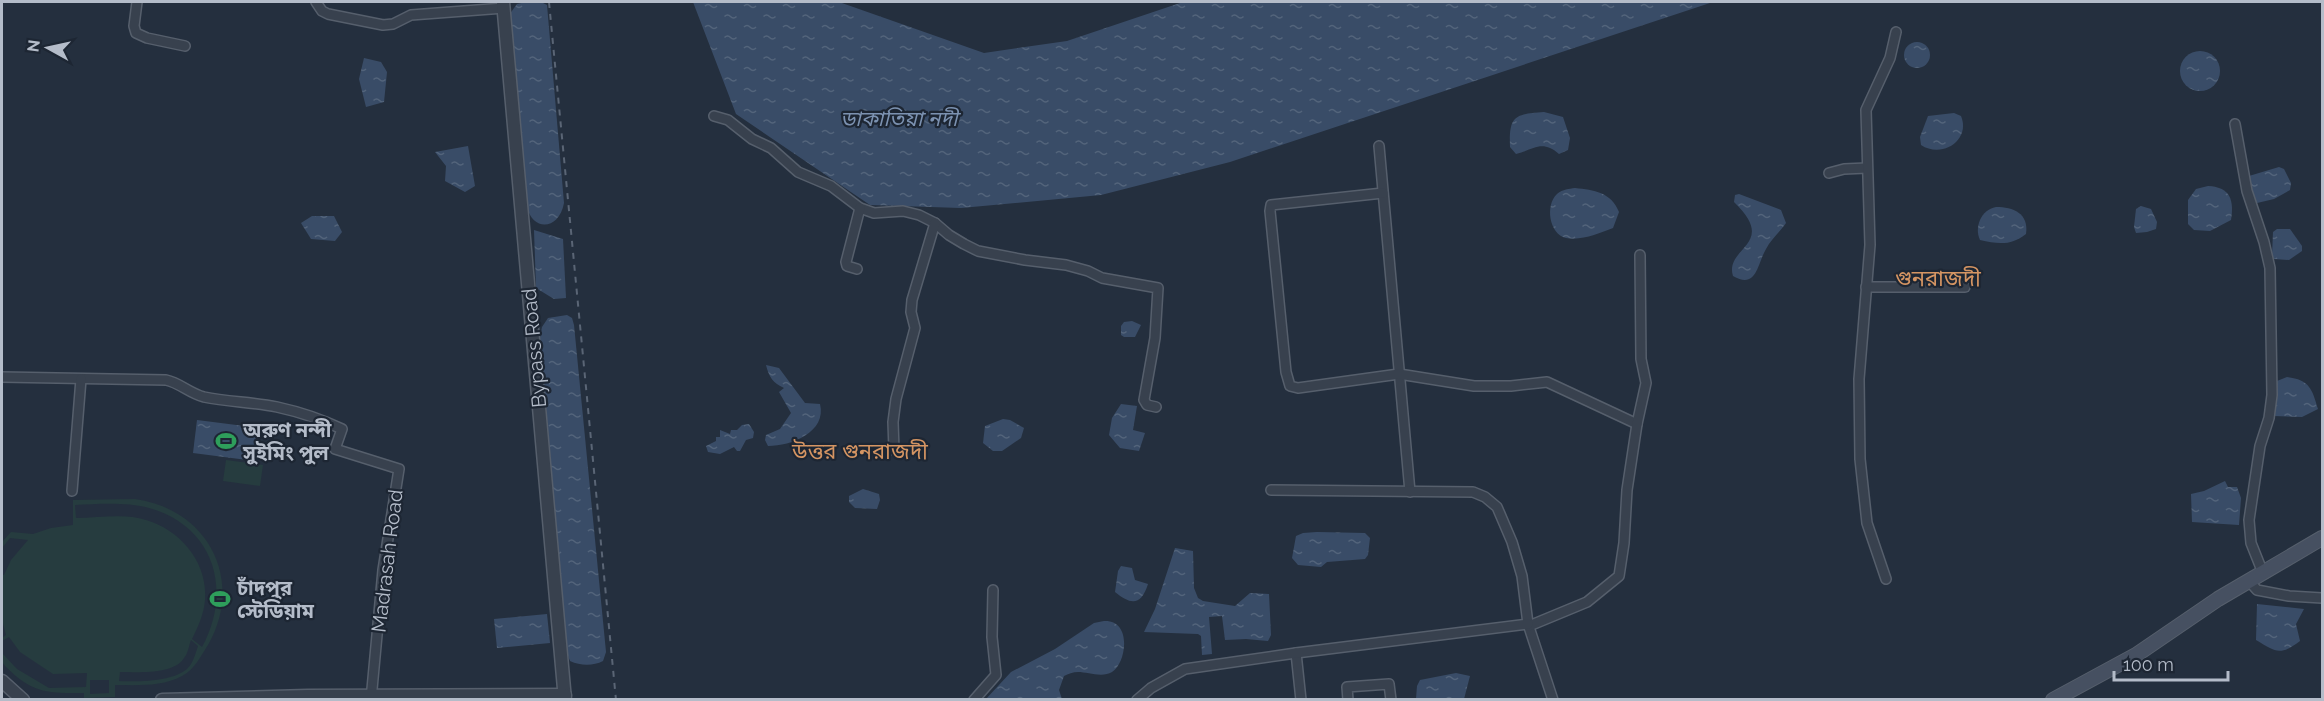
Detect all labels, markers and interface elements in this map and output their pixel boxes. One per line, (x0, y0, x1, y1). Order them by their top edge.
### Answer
north arrow (18, 18, 78, 78)
text: N (23, 39, 44, 53)
water label: ডাকাতিয়া নদী (840, 106, 962, 131)
district label: গুনরাজদী (1895, 265, 1982, 291)
street label: Bypass Road (517, 287, 551, 409)
place label: অরুণ নন্দী সুইমিং পুল (242, 418, 332, 465)
sports icon: অরুণ নন্দী সুইমিং পুল (214, 429, 238, 453)
district label: উত্তর গুনরাজদী (791, 438, 929, 464)
street label: Madrasah Road (366, 488, 408, 634)
place label: চাঁদপুর স্টেডিয়াম (236, 576, 314, 623)
sports icon: চাঁদপুর স্টেডিয়াম (208, 587, 232, 611)
scale bar (2114, 644, 2228, 682)
text: 100 m (2123, 654, 2174, 675)

